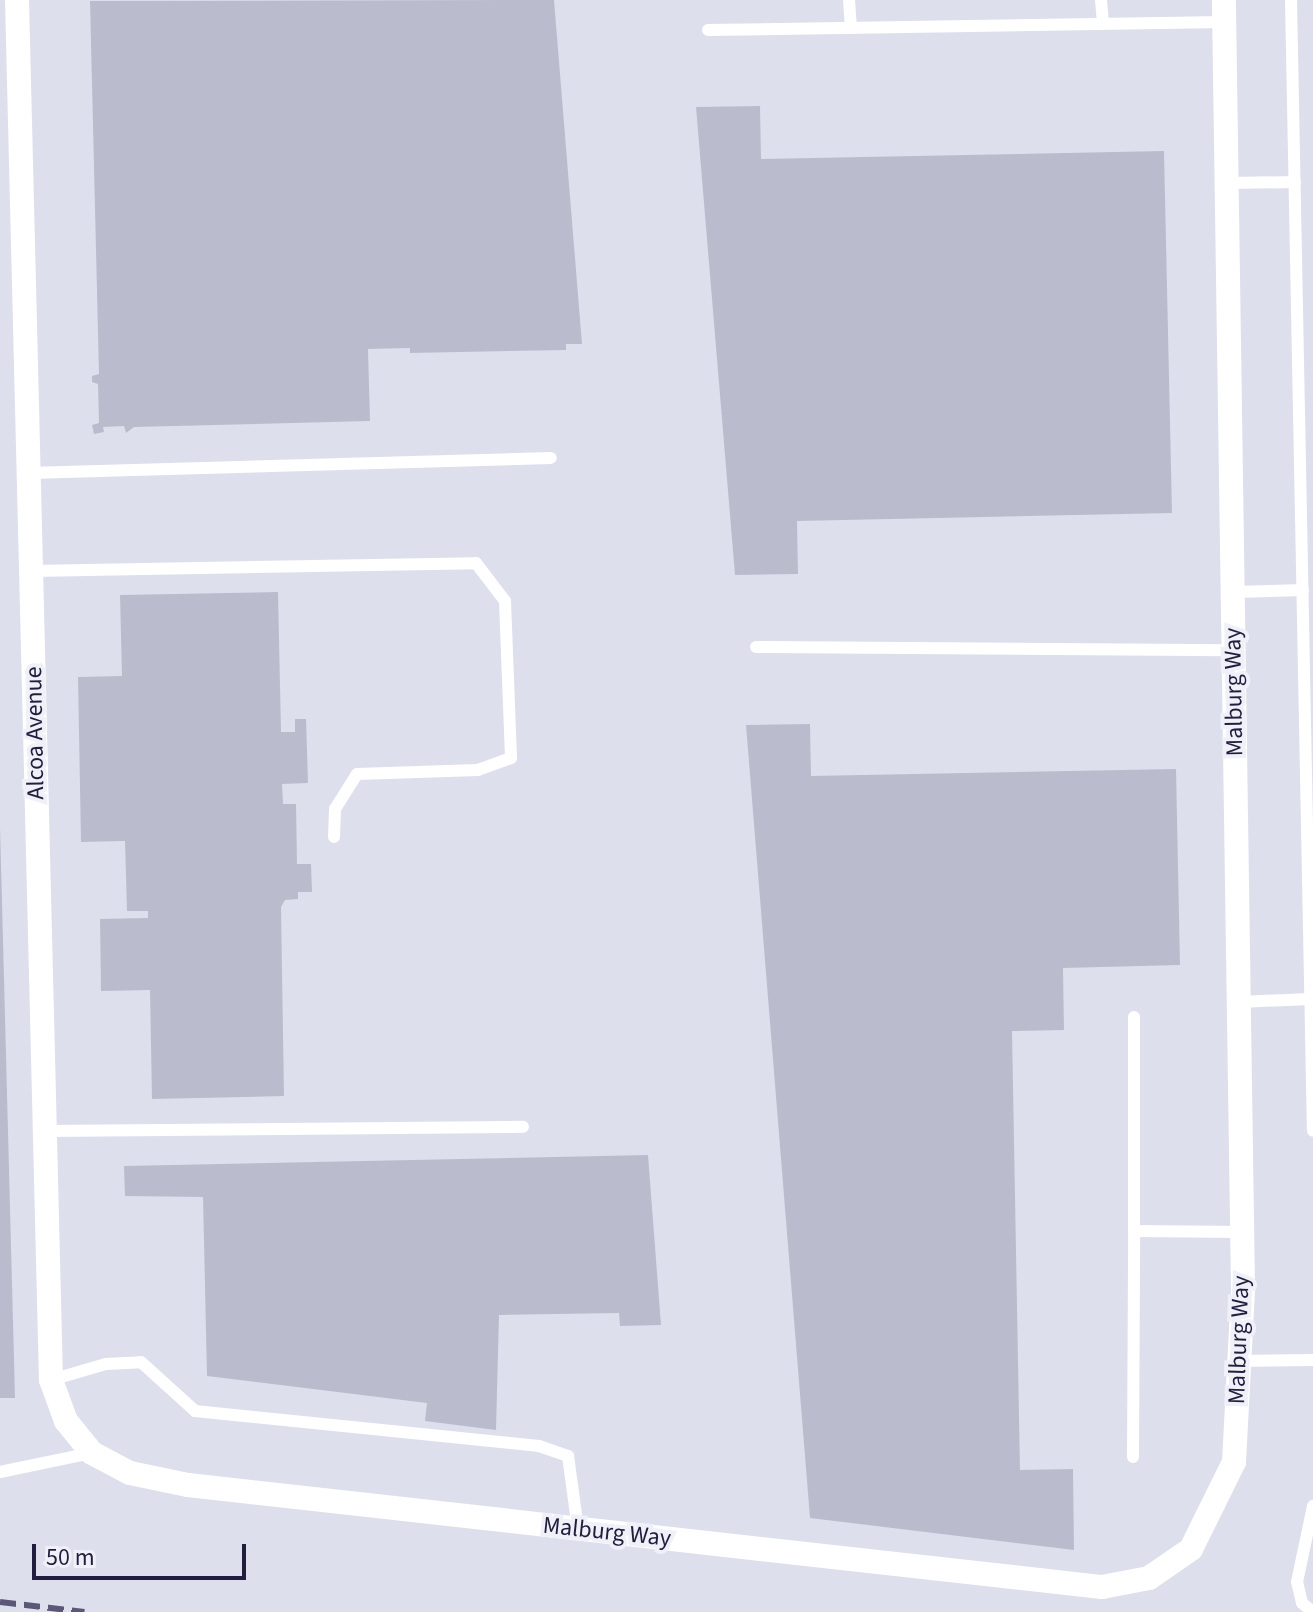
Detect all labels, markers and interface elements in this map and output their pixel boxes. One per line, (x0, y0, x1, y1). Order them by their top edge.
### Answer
street label: Malburg Way (1218, 627, 1250, 757)
street label: Alcoa Avenue (19, 666, 51, 800)
street label: Malburg Way (1222, 1275, 1256, 1405)
street label: Malburg Way (541, 1511, 673, 1553)
scale bar (36, 1528, 250, 1578)
text: 50 m (46, 1540, 95, 1575)

